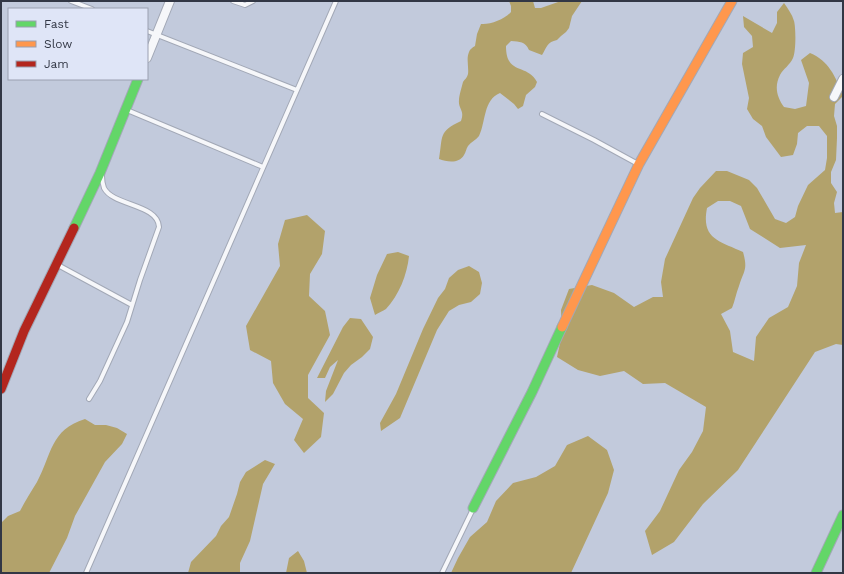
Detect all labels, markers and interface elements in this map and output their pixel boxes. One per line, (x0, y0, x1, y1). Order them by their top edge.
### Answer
legend (8, 8, 148, 80)
text: Fast (44, 17, 69, 31)
text: Slow (44, 37, 72, 51)
text: Jam (44, 57, 69, 71)

